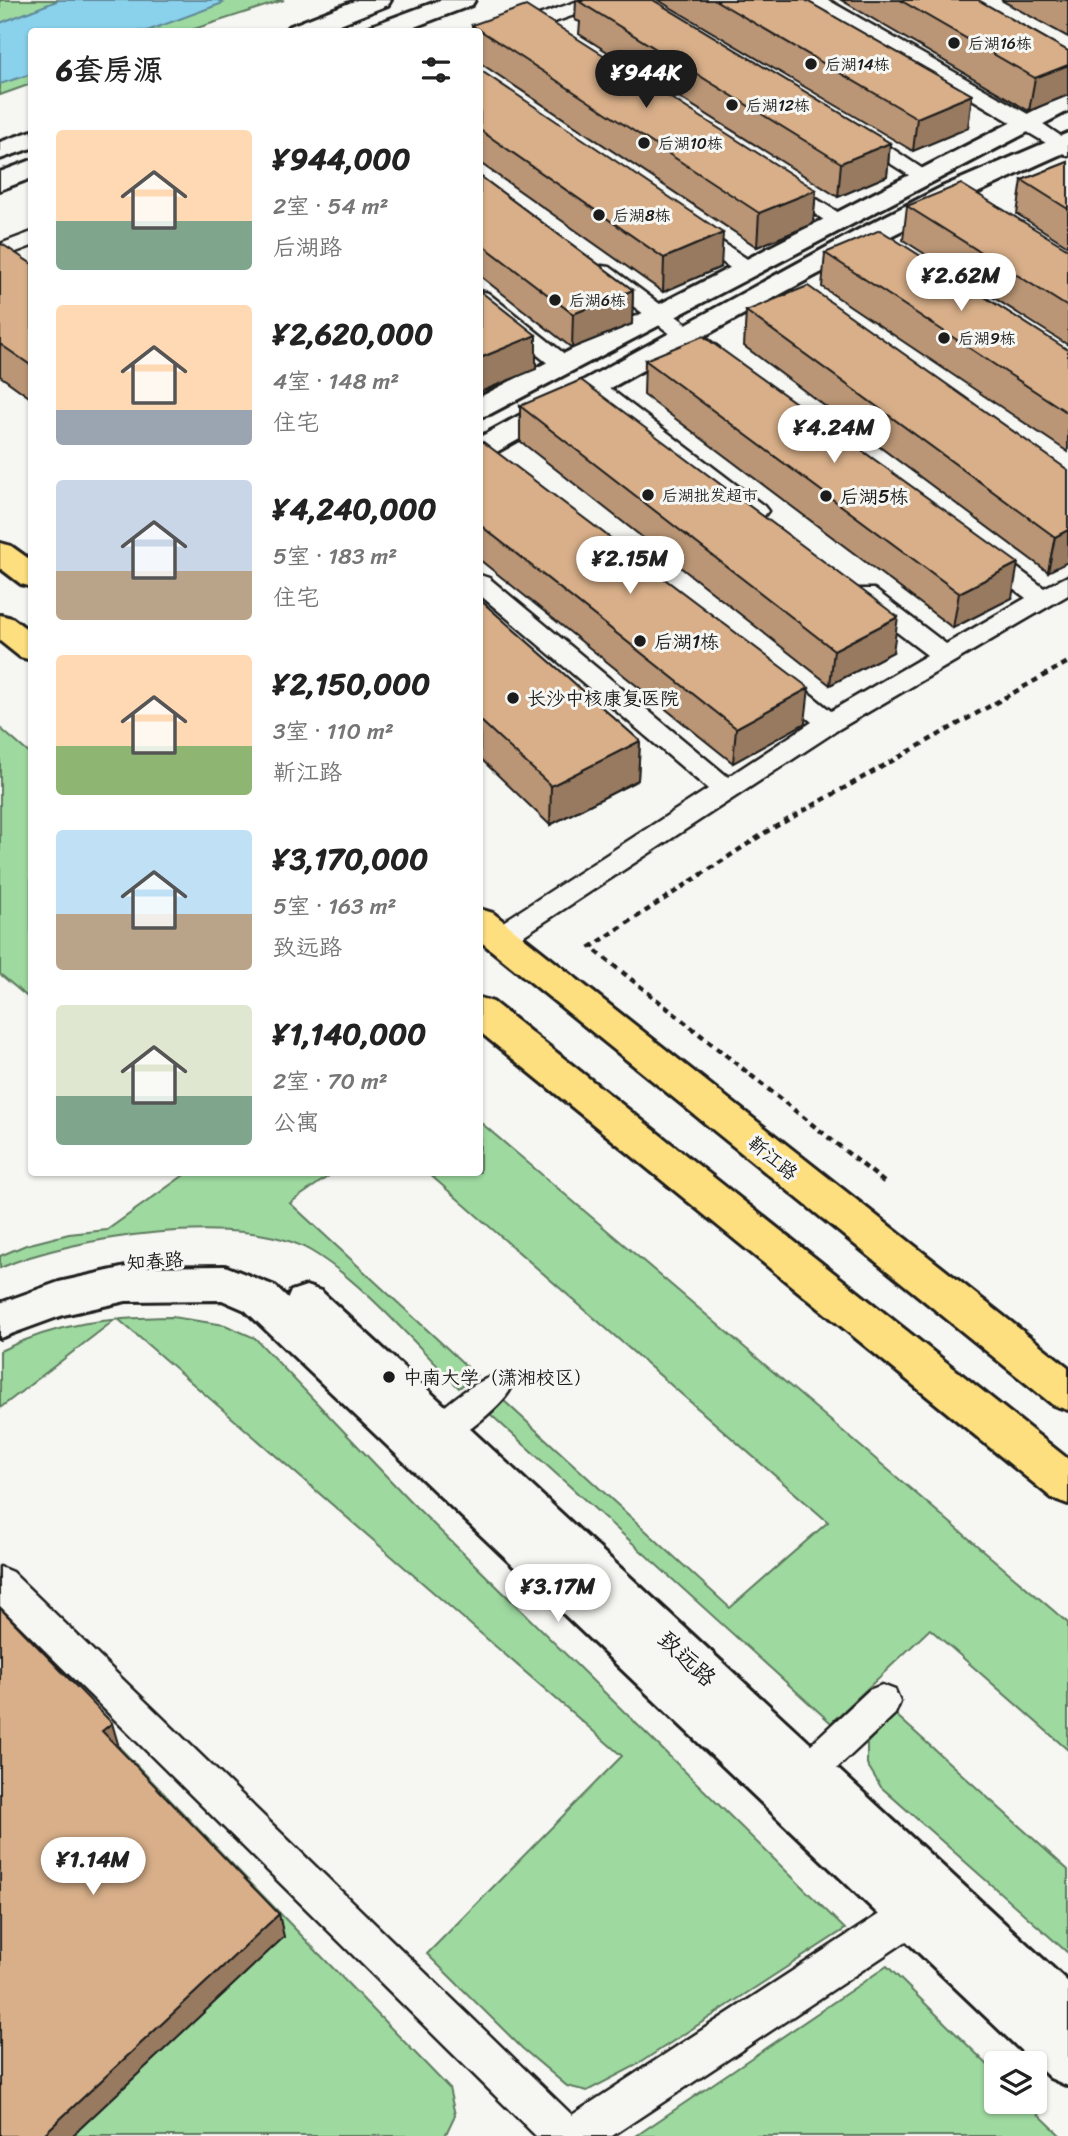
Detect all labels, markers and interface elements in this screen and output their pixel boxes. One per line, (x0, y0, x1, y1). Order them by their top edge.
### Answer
place label: 后湖16栋 (968, 29, 1032, 58)
marker: 后湖16栋 (946, 35, 962, 51)
text: 6套房源 (56, 43, 163, 97)
pin: ¥944K (597, 50, 695, 110)
place label: 后湖14栋 (825, 50, 890, 79)
icon: filters (417, 51, 455, 89)
text: ¥944K (611, 52, 681, 93)
marker: 后湖14栋 (803, 56, 819, 72)
place label: 后湖12栋 (746, 91, 810, 120)
marker: 后湖12栋 (724, 97, 740, 113)
place label: 后湖10栋 (658, 129, 723, 158)
text: ¥944,000 (273, 132, 411, 186)
marker: 后湖10栋 (636, 135, 652, 151)
icon: home (112, 158, 196, 242)
text: 2室 · 54 m² (273, 186, 389, 227)
place label: 后湖8栋 (613, 201, 671, 230)
marker: 后湖8栋 (591, 207, 607, 223)
text: 后湖路 (273, 227, 342, 268)
pin: ¥2.62M (904, 254, 1018, 313)
text: ¥2.62M (922, 255, 1000, 296)
place label: 后湖6栋 (569, 286, 626, 315)
marker: 后湖6栋 (547, 292, 563, 308)
text: ¥2,620,000 (273, 307, 433, 361)
place label: 后湖9栋 (958, 324, 1016, 353)
marker: 后湖9栋 (936, 330, 952, 346)
icon: home (112, 333, 196, 417)
text: 4室 · 148 m² (273, 361, 399, 402)
text: 住宅 (273, 402, 319, 443)
pin: ¥4.24M (777, 406, 891, 465)
text: ¥4.24M (794, 407, 874, 448)
place label: 后湖5栋 (840, 480, 909, 513)
place label: 后湖批发超市 (662, 481, 758, 510)
text: ¥4,240,000 (273, 482, 436, 536)
marker: 后湖批发超市 (640, 487, 656, 503)
marker: 后湖5栋 (818, 488, 834, 504)
icon: home (112, 508, 196, 592)
text: 5室 · 183 m² (273, 536, 397, 577)
pin: ¥2.15M (573, 536, 687, 596)
text: ¥2.15M (592, 538, 668, 579)
text: 住宅 (273, 577, 319, 618)
place label: 后湖1栋 (654, 625, 719, 658)
marker: 后湖1栋 (632, 633, 648, 649)
text: ¥2,150,000 (273, 657, 430, 711)
place label: 长沙中核康复医院 (527, 682, 679, 715)
icon: home (112, 683, 196, 767)
marker: 长沙中核康复医院 (505, 690, 521, 706)
text: 3室 · 110 m² (273, 711, 394, 752)
text: 靳江路 (273, 752, 342, 793)
text: ¥3,170,000 (273, 832, 428, 886)
icon: home (112, 858, 196, 942)
text: 5室 · 163 m² (273, 886, 396, 927)
text: 致远路 (273, 927, 342, 968)
text: ¥1,140,000 (273, 1007, 426, 1061)
icon: home (112, 1033, 196, 1117)
text: 2室 · 70 m² (273, 1061, 388, 1102)
text: 公寓 (273, 1102, 319, 1143)
street label: 靳江路 (740, 1127, 806, 1189)
street label: 知春路 (125, 1243, 185, 1279)
place label: 中南大学（潇湘校区） (403, 1361, 593, 1394)
marker: 中南大学（潇湘校区） (381, 1369, 397, 1385)
pin: ¥3.17M (501, 1564, 615, 1624)
text: ¥3.17M (521, 1566, 595, 1607)
street label: 致远路 (648, 1620, 726, 1698)
pin: ¥1.14M (36, 1838, 150, 1897)
text: ¥1.14M (57, 1839, 129, 1880)
map controls (984, 2051, 1047, 2114)
button: layers (984, 2051, 1047, 2114)

